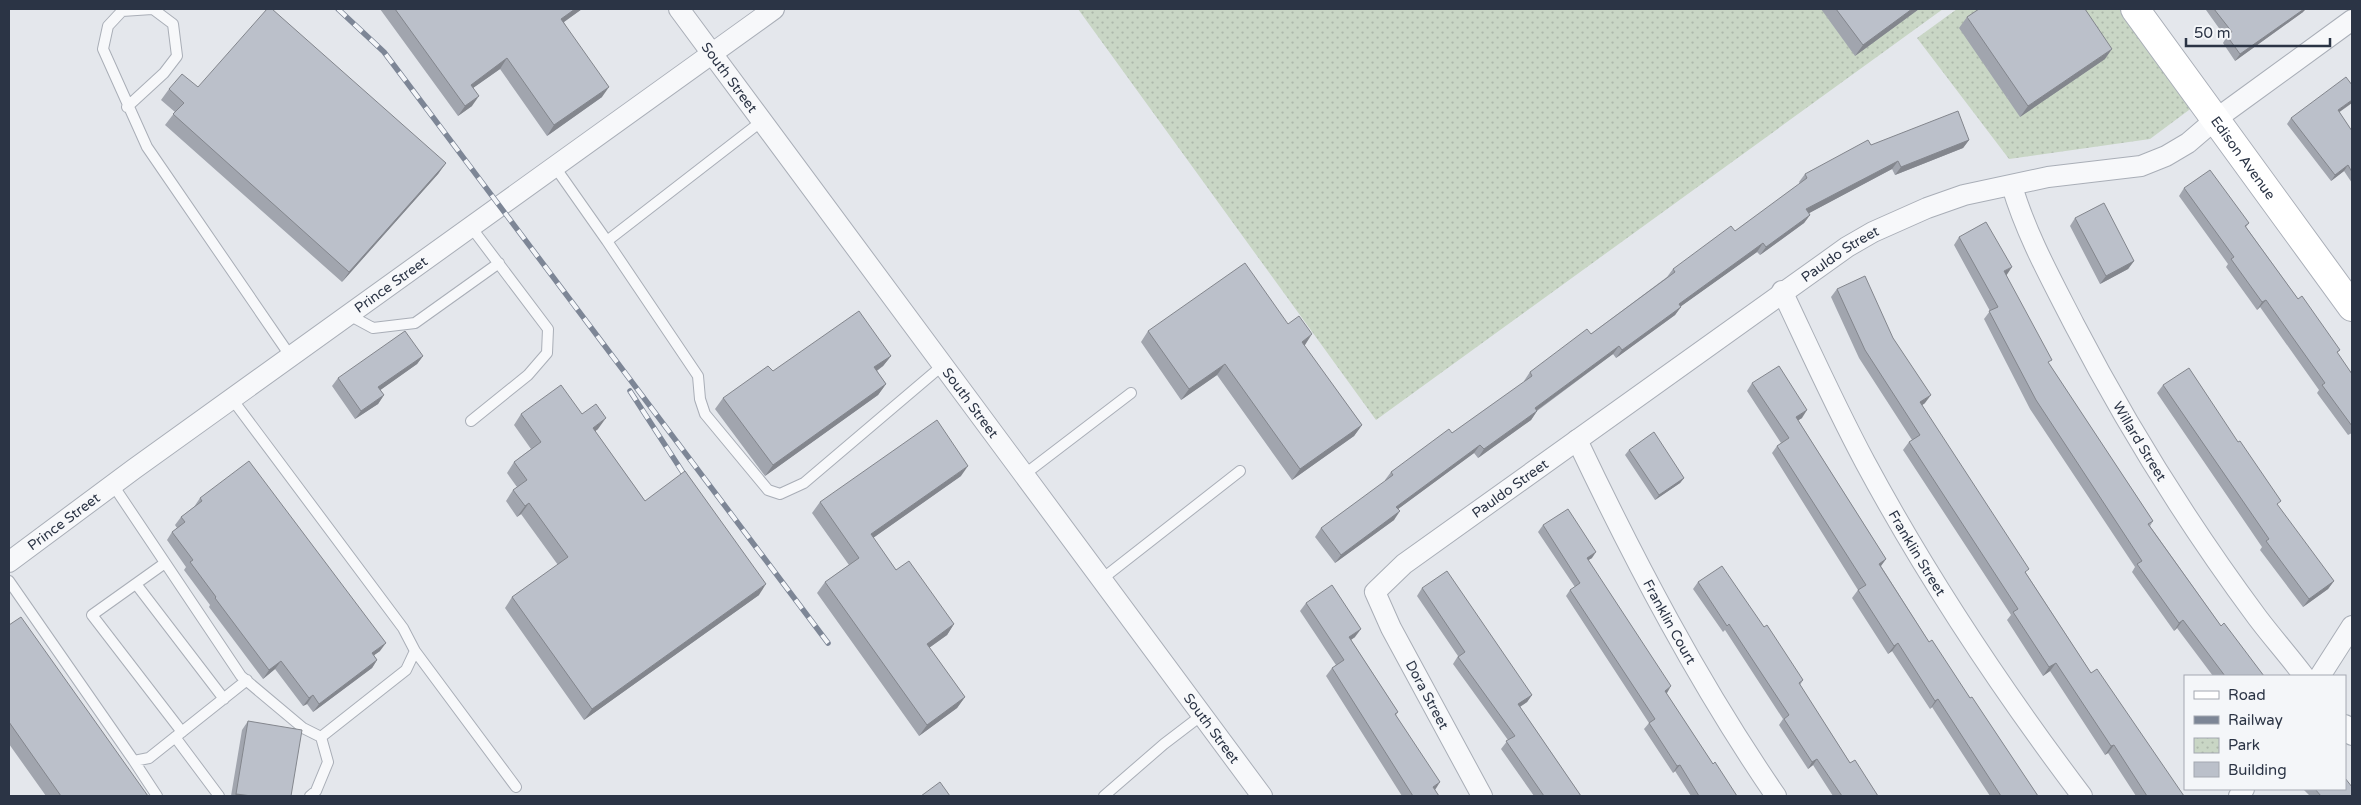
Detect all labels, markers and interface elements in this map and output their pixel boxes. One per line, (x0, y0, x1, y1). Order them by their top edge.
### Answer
scale bar (2186, 15, 2330, 47)
text: 50 m (2194, 24, 2231, 42)
street label: South Street (698, 39, 762, 116)
street label: Edison Avenue (2207, 113, 2279, 203)
street label: Pauldo Street (1798, 222, 1882, 286)
street label: Prince Street (351, 252, 431, 316)
street label: South Street (939, 364, 1003, 442)
street label: Willard Street (2109, 398, 2171, 485)
street label: Pauldo Street (1468, 455, 1552, 521)
street label: Prince Street (24, 489, 104, 554)
street label: Franklin Street (1885, 507, 1950, 599)
street label: Franklin Court (1640, 576, 1700, 668)
street label: Dora Street (1402, 658, 1453, 733)
legend (2184, 675, 2346, 790)
text: Road (2228, 686, 2266, 704)
street label: South Street (1180, 690, 1244, 767)
text: Railway (2228, 711, 2283, 729)
text: Park (2228, 736, 2260, 754)
text: Building (2228, 761, 2287, 779)

